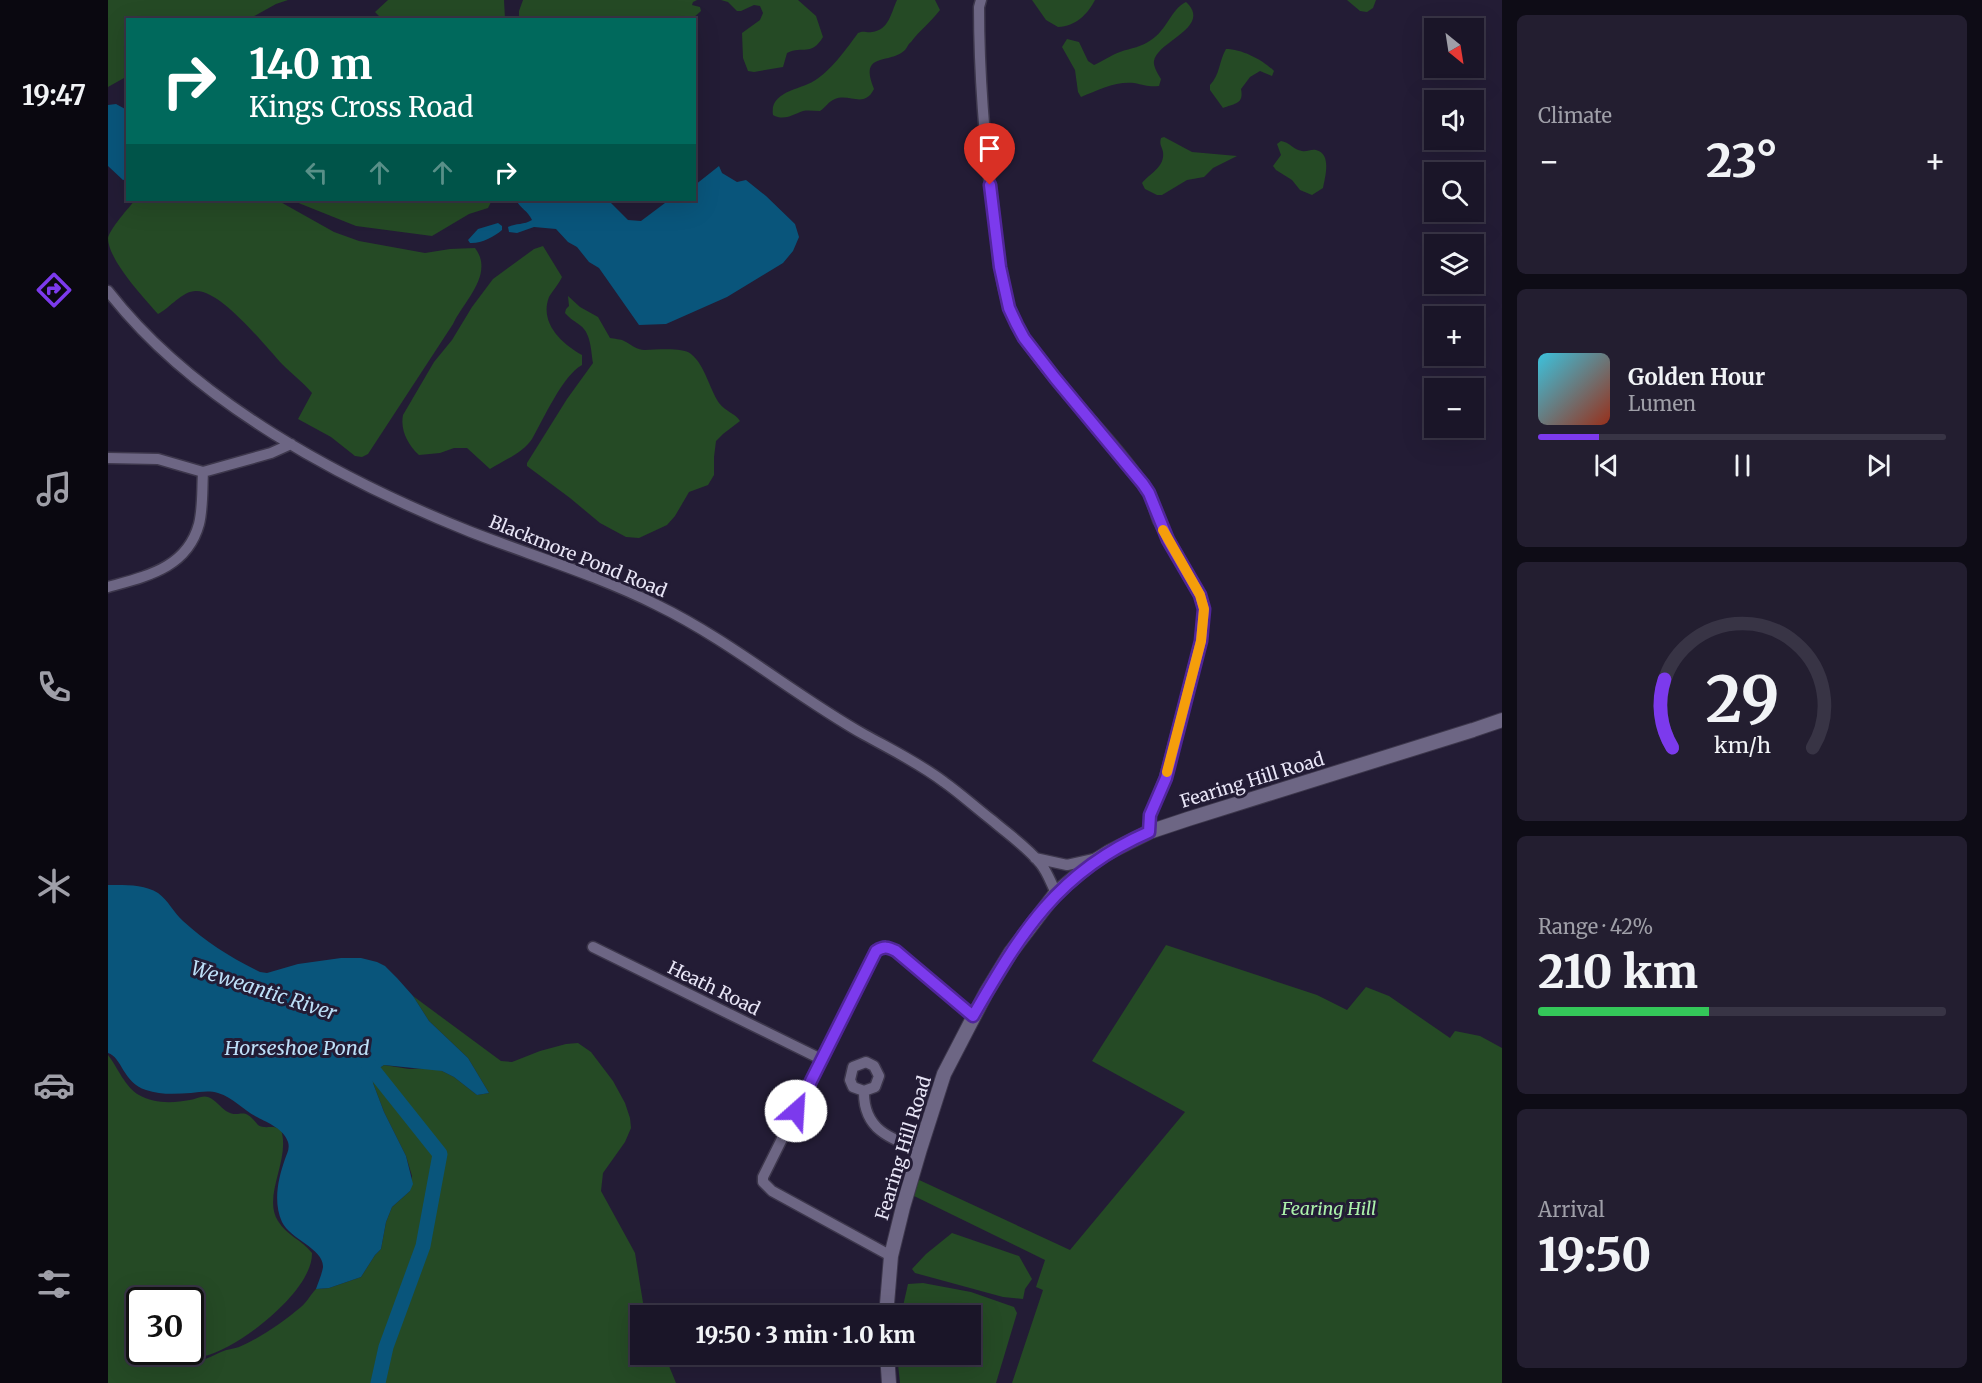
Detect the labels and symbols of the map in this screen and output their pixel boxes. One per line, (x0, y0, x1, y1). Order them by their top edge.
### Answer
north arrow (1424, 18, 1484, 78)
pin (964, 123, 1015, 185)
street label: Blackmore Pond Road (486, 510, 670, 602)
street label: Fearing Hill Road (1177, 747, 1327, 813)
water label: Weweantic River (188, 955, 341, 1026)
street label: Heath Road (664, 956, 764, 1020)
water label: Horseshoe Pond (224, 1035, 370, 1060)
street label: Fearing Hill Road (870, 1073, 936, 1223)
position arrow (764, 1079, 828, 1143)
park label: Fearing Hill (1281, 1197, 1376, 1220)
speed limit sign: 30 (126, 1287, 204, 1365)

